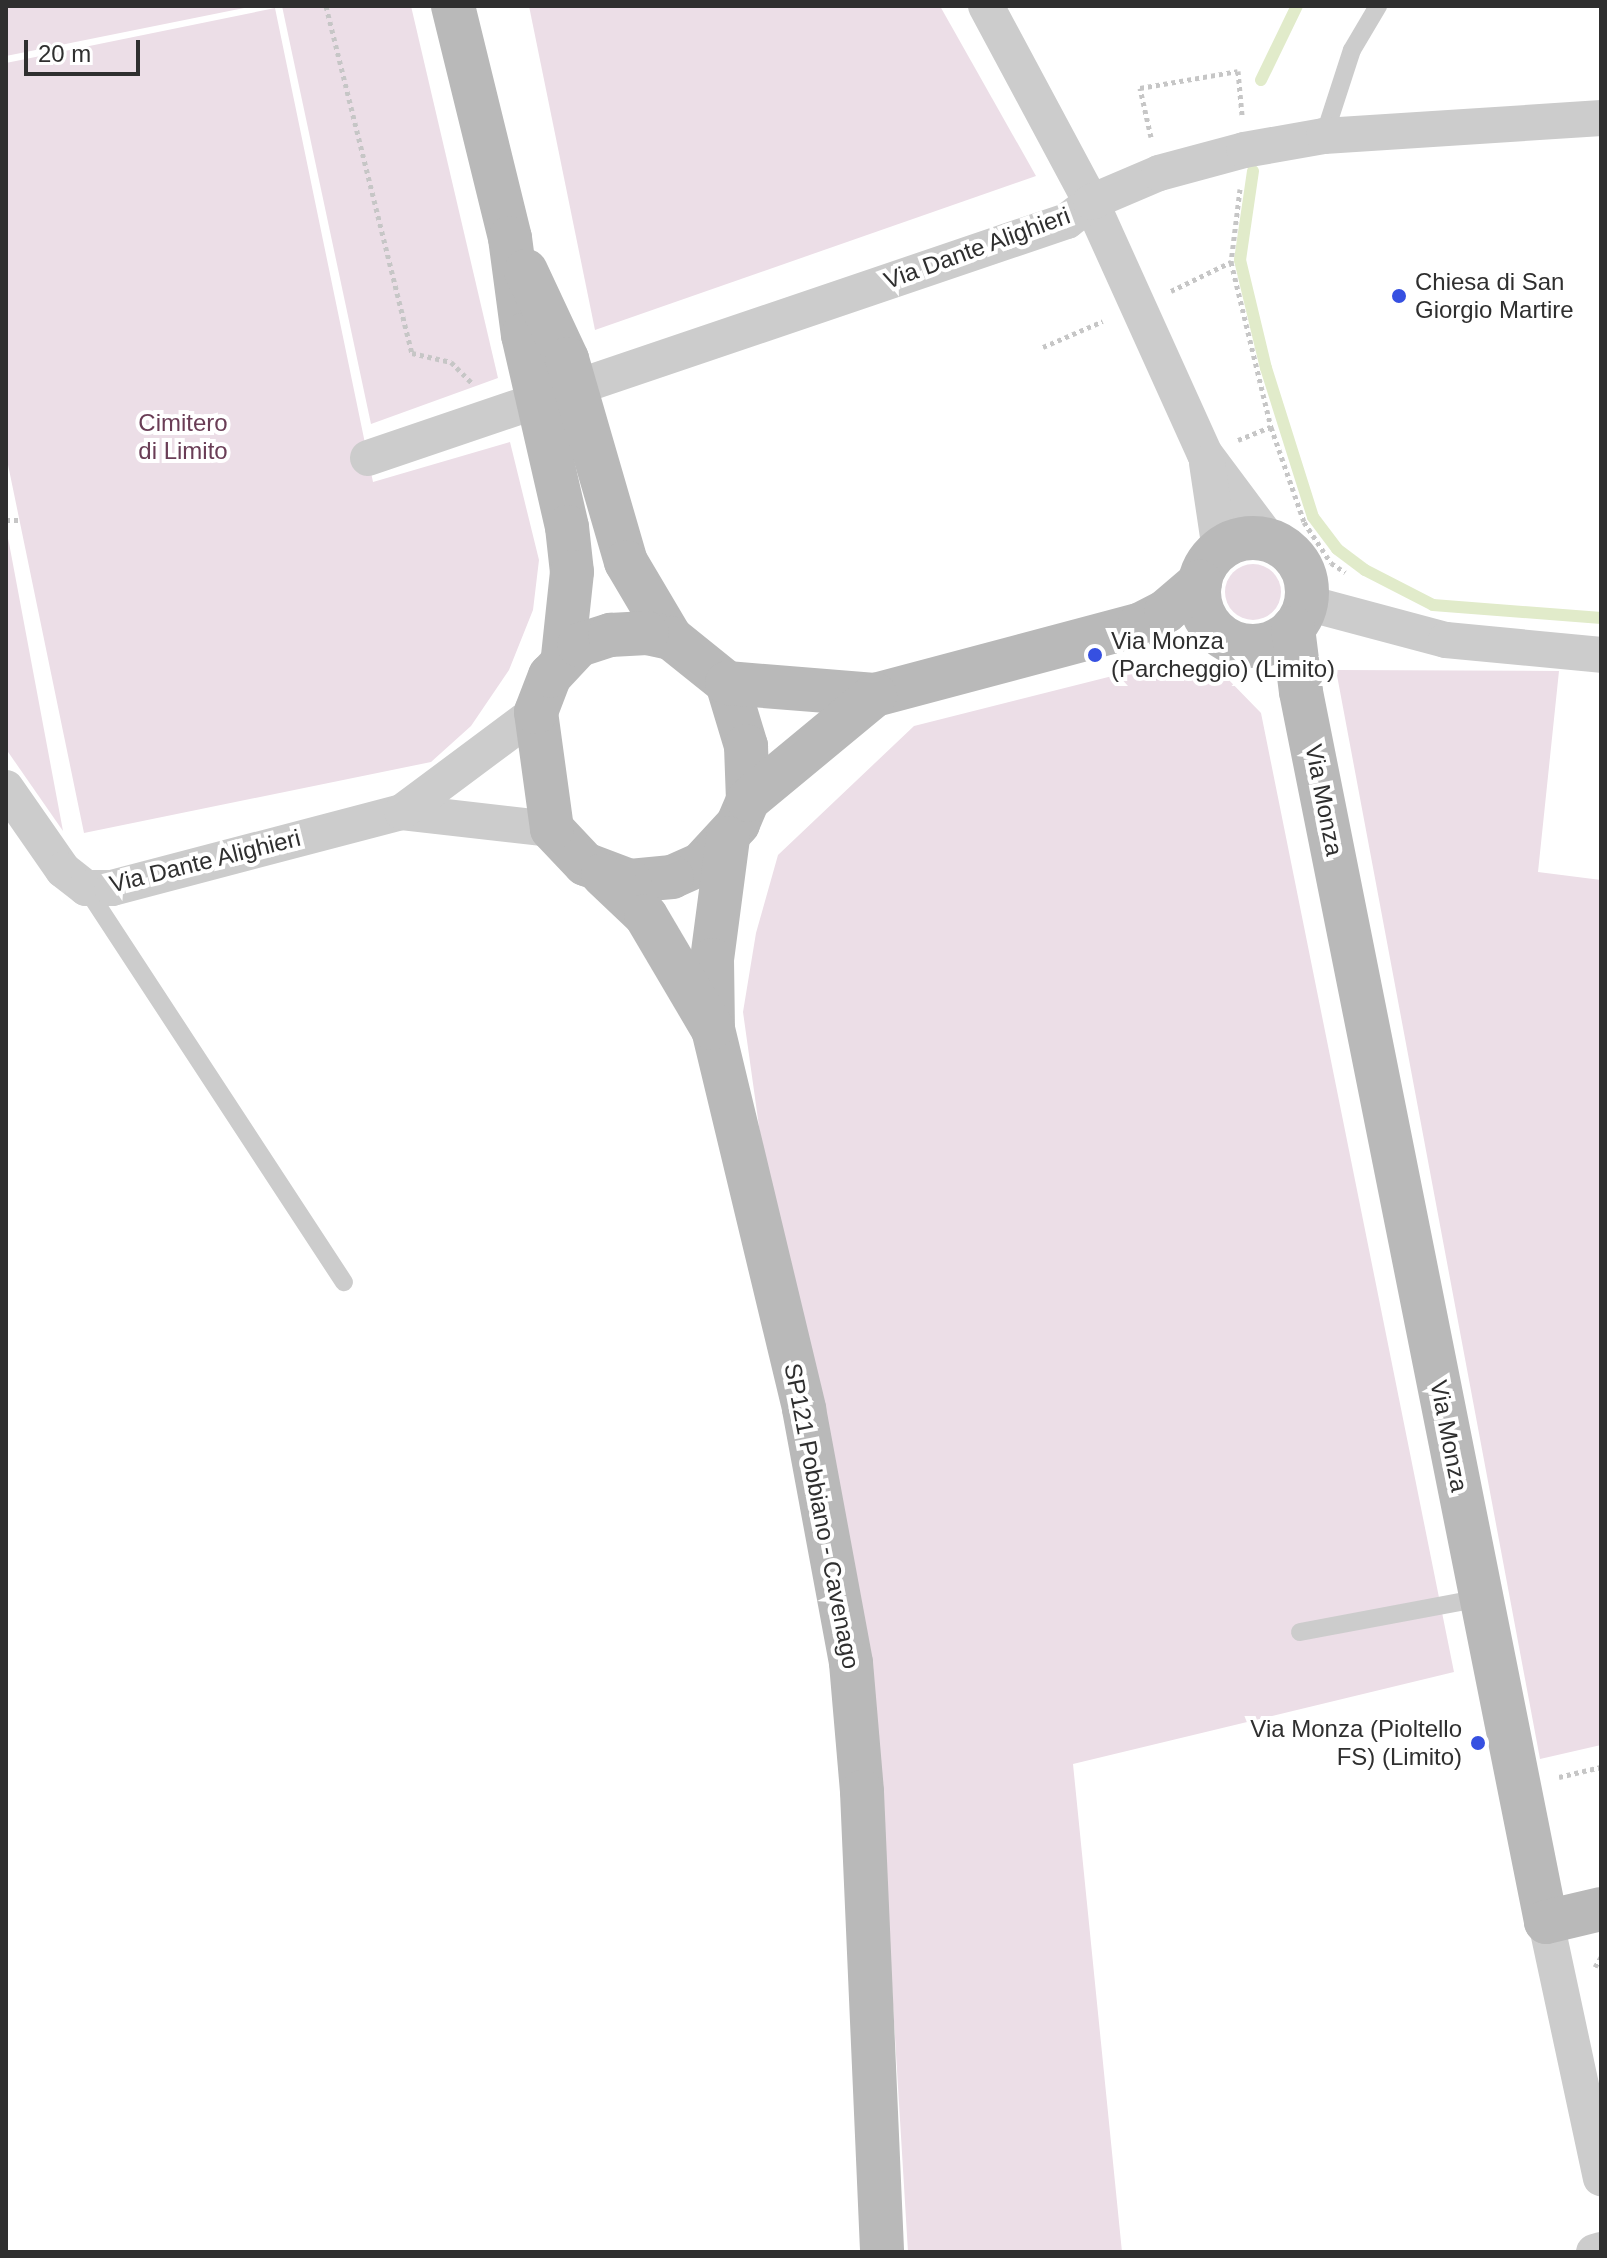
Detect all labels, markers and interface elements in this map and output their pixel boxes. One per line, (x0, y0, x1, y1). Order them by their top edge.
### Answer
scale bar (28, 24, 144, 74)
text: 20 m (38, 40, 91, 67)
street label: Via Dante Alighieri (880, 201, 1074, 295)
place label: Chiesa di San Giorgio Martire (1415, 268, 1574, 324)
marker: Chiesa di San Giorgio Martire (1390, 287, 1408, 305)
park label: Cimitero di Limito (138, 409, 228, 465)
place label: Via Monza (Parcheggio) (Limito) (1111, 627, 1335, 683)
marker: Via Monza (Parcheggio) (Limito) (1086, 646, 1104, 664)
street label: Via Monza (1299, 742, 1349, 858)
street label: Via Dante Alighieri (106, 823, 304, 899)
street label: SP121 Pobbiano - Cavenago (778, 1361, 866, 1671)
street label: Via Monza (1424, 1378, 1474, 1494)
place label: Via Monza (Pioltello FS) (Limito) (1250, 1715, 1462, 1771)
marker: Via Monza (Pioltello FS) (Limito) (1469, 1734, 1487, 1752)

